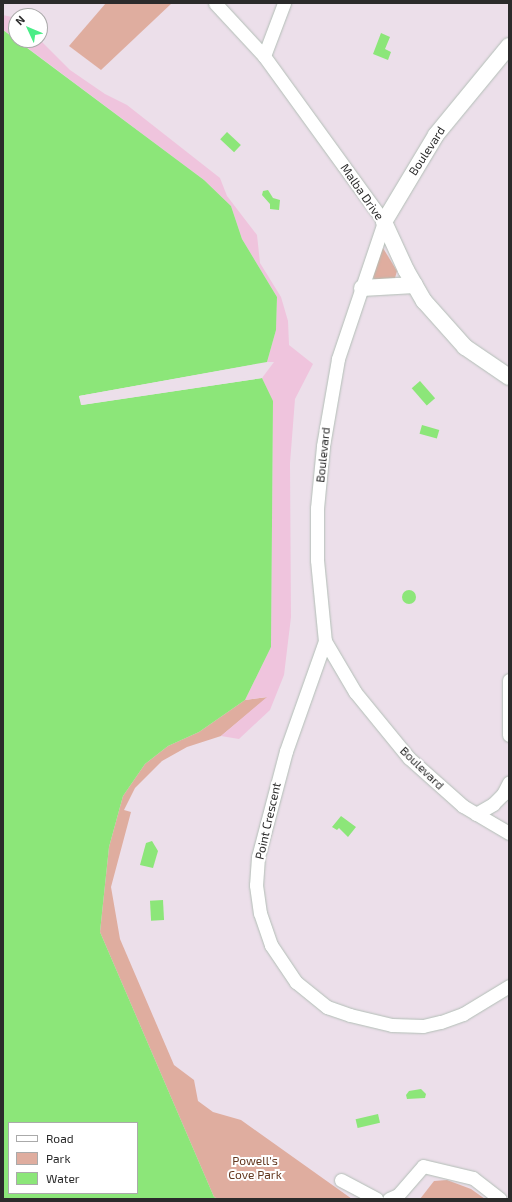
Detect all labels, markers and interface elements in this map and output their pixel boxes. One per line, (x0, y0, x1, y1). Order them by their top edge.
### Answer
north arrow (8, 8, 48, 48)
text: N (12, 13, 27, 27)
street label: Boulevard (406, 124, 448, 178)
street label: Malba Drive (337, 161, 387, 223)
street label: Boulevard (313, 427, 333, 483)
street label: Boulevard (397, 744, 447, 792)
street label: Point Crescent (252, 781, 284, 861)
legend (8, 1122, 138, 1194)
text: Road (46, 1131, 74, 1145)
text: Park (46, 1151, 71, 1165)
park label: Powell's Cove Park (228, 1154, 282, 1182)
text: Water (46, 1171, 80, 1185)

